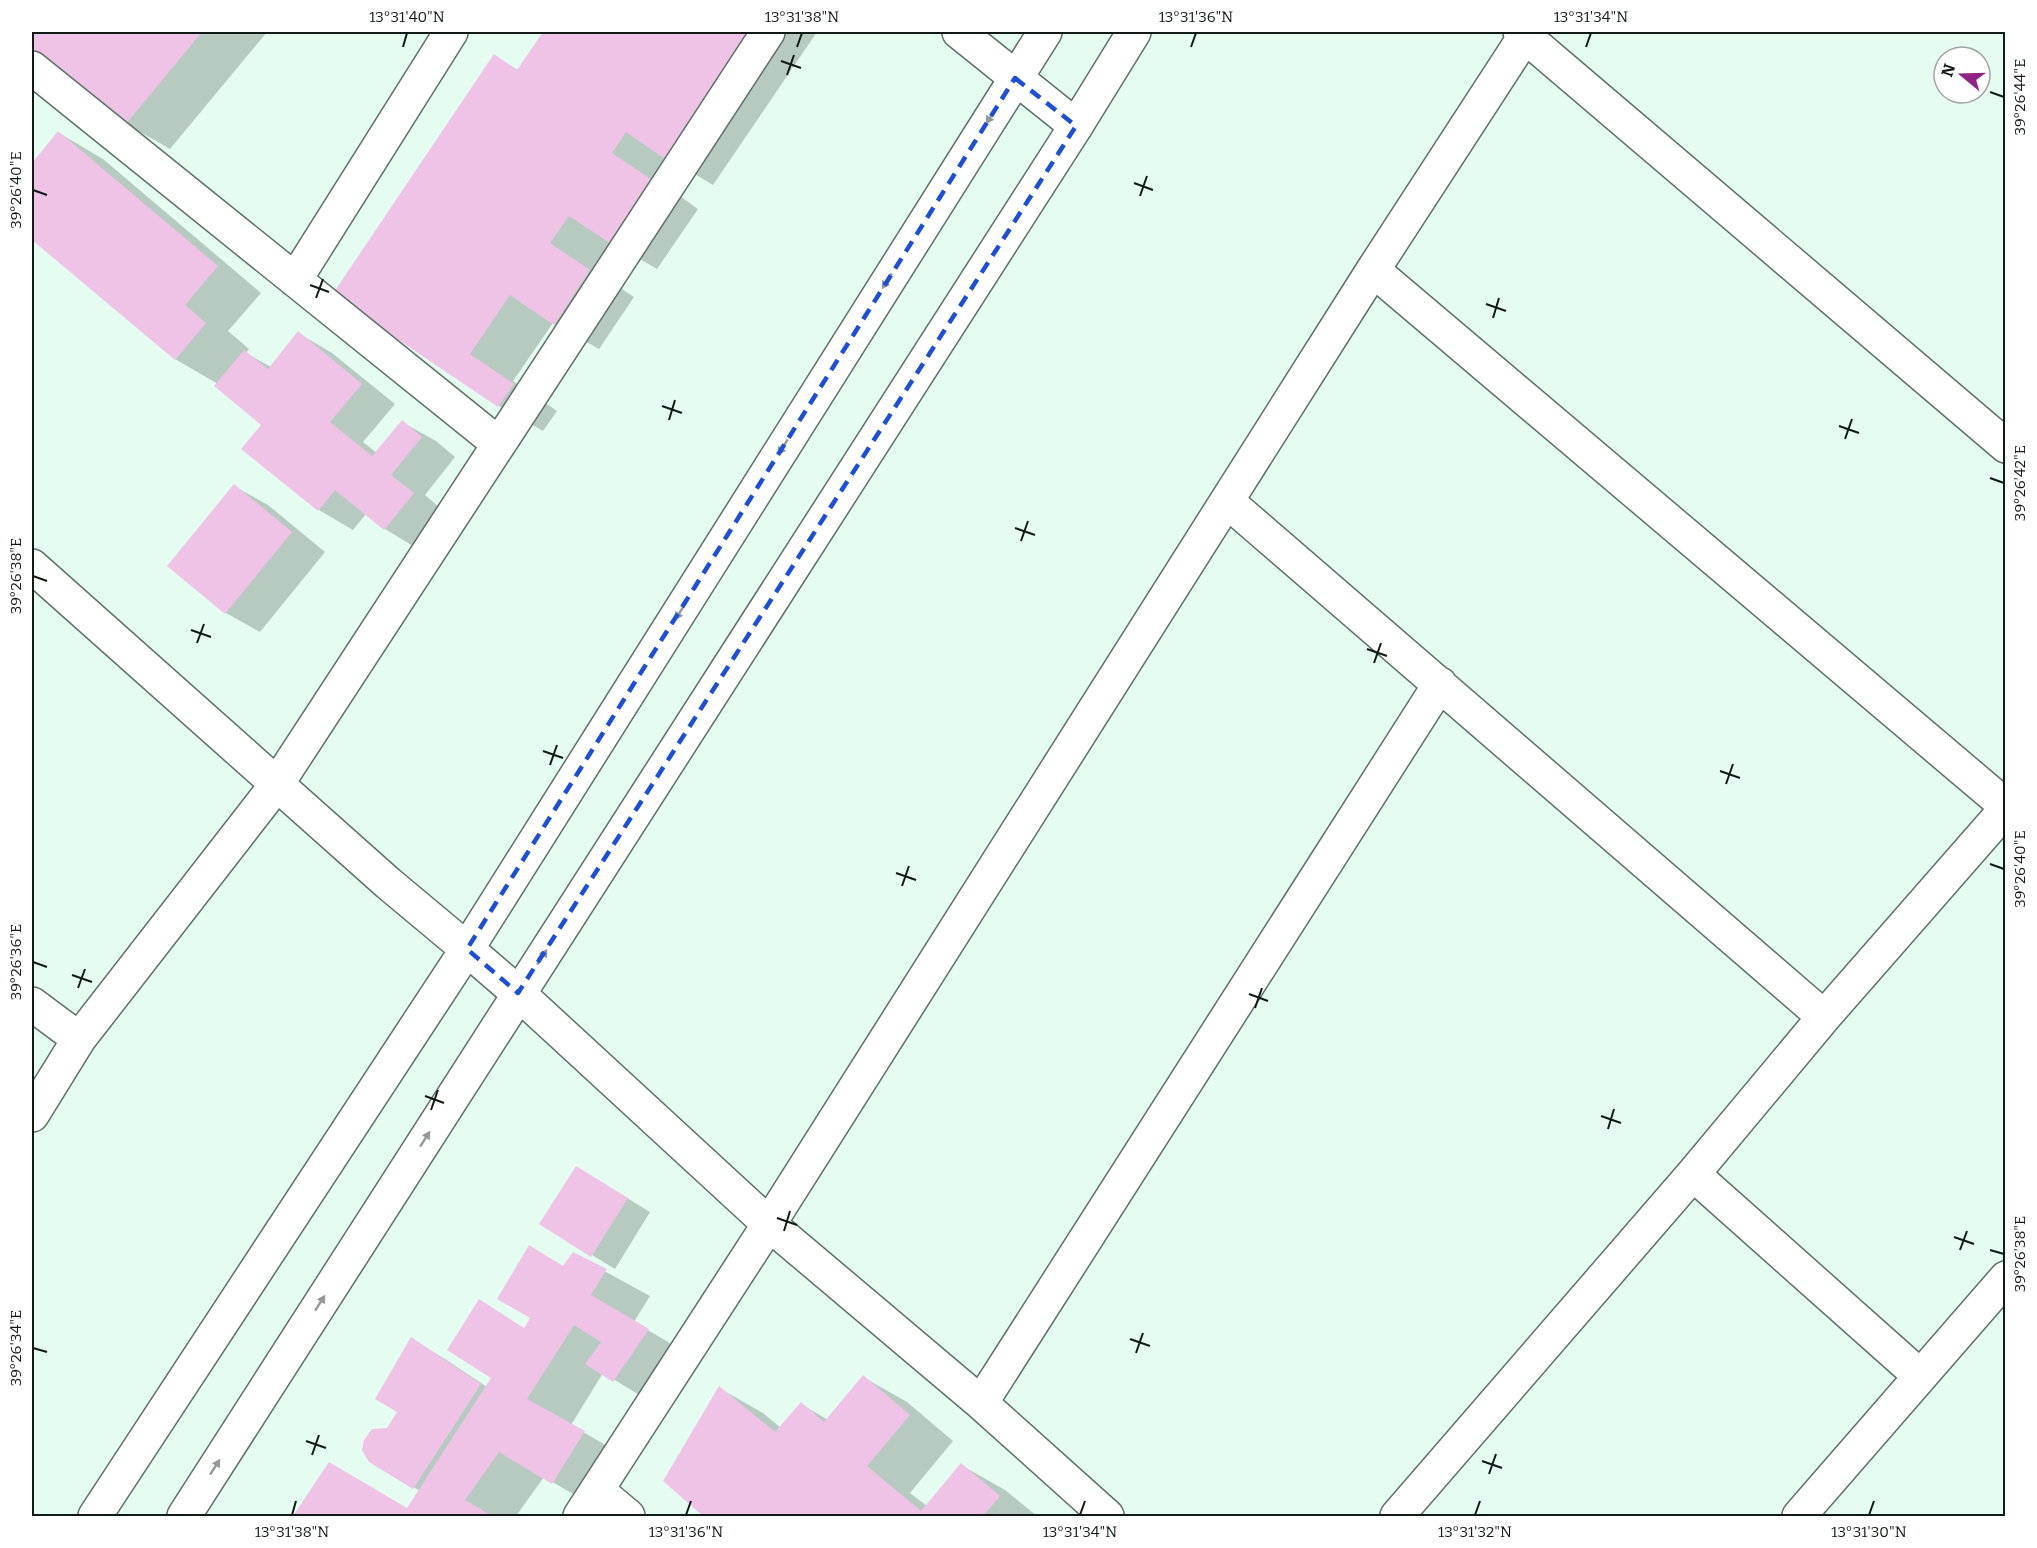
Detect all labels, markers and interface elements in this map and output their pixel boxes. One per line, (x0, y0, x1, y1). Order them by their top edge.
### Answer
text: 13°31'40"N (369, 8, 445, 26)
text: 13°31'38"N (765, 8, 839, 26)
text: 13°31'36"N (1159, 8, 1233, 26)
text: 13°31'34"N (1554, 8, 1628, 26)
north arrow (1932, 45, 1992, 105)
text: 39°26'44"E (2011, 59, 2029, 135)
text: N (1937, 61, 1959, 79)
one-way arrow (985, 108, 996, 124)
text: 39°26'40"E (7, 151, 25, 229)
one-way arrow (881, 273, 893, 289)
one-way arrow (778, 438, 789, 455)
text: 39°26'42"E (2011, 445, 2029, 521)
text: 39°26'38"E (7, 538, 25, 614)
one-way arrow (674, 603, 685, 620)
text: 39°26'40"E (2011, 830, 2029, 908)
text: 39°26'36"E (7, 924, 25, 1000)
one-way arrow (536, 949, 547, 965)
one-way arrow (419, 1131, 431, 1147)
text: 39°26'38"E (2011, 1216, 2029, 1292)
one-way arrow (314, 1295, 325, 1311)
text: 39°26'34"E (7, 1310, 25, 1386)
one-way arrow (209, 1459, 220, 1475)
text: 13°31'38"N (255, 1523, 329, 1541)
text: 13°31'36"N (649, 1523, 723, 1541)
text: 13°31'34"N (1043, 1523, 1117, 1541)
text: 13°31'32"N (1438, 1523, 1512, 1541)
text: 13°31'30"N (1831, 1523, 1907, 1541)

